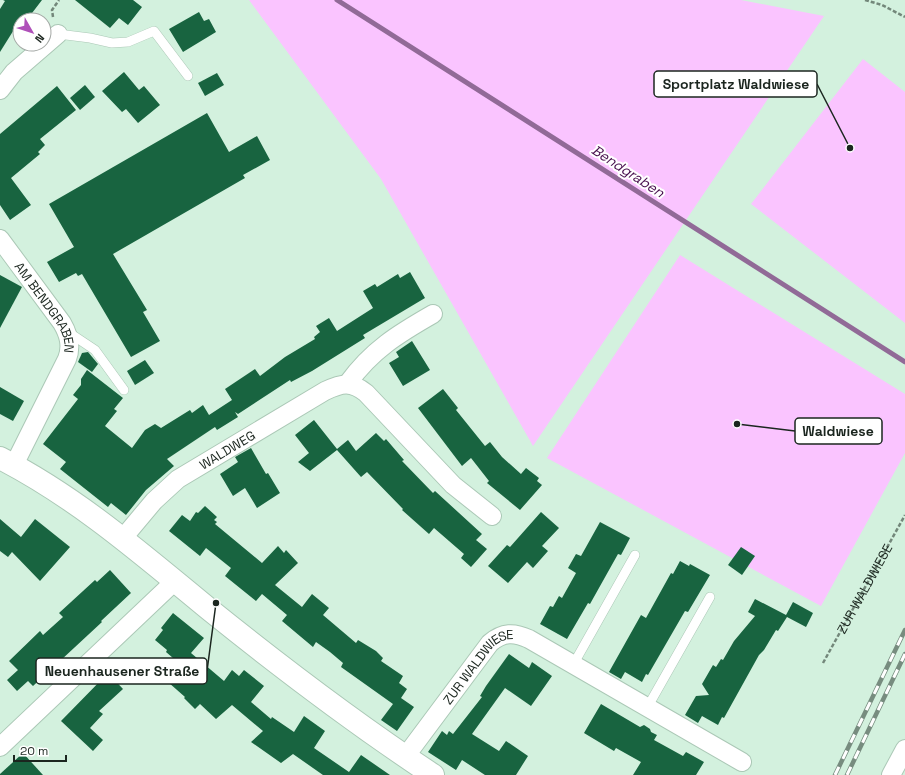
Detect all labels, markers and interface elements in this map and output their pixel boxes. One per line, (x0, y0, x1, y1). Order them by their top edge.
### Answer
north arrow (12, 12, 52, 52)
text: N (32, 31, 48, 46)
callout: Sportplatz Waldwiese (654, 71, 817, 97)
text: Sportplatz Waldwiese (663, 75, 809, 93)
water label: Bendgraben (588, 141, 668, 201)
street label: AM BENDGRABEN (11, 258, 78, 354)
callout: Waldwiese (795, 418, 882, 444)
text: Waldwiese (802, 422, 874, 440)
street label: WALDWEG (196, 426, 258, 473)
street label: ZUR WALDWIESE (833, 541, 896, 636)
street label: ZUR WALDWIESE (439, 626, 514, 707)
callout: Neuenhausener Straße (36, 658, 207, 684)
text: Neuenhausener Straße (45, 662, 199, 680)
scale bar (14, 737, 66, 763)
text: 20 m (20, 743, 48, 759)

